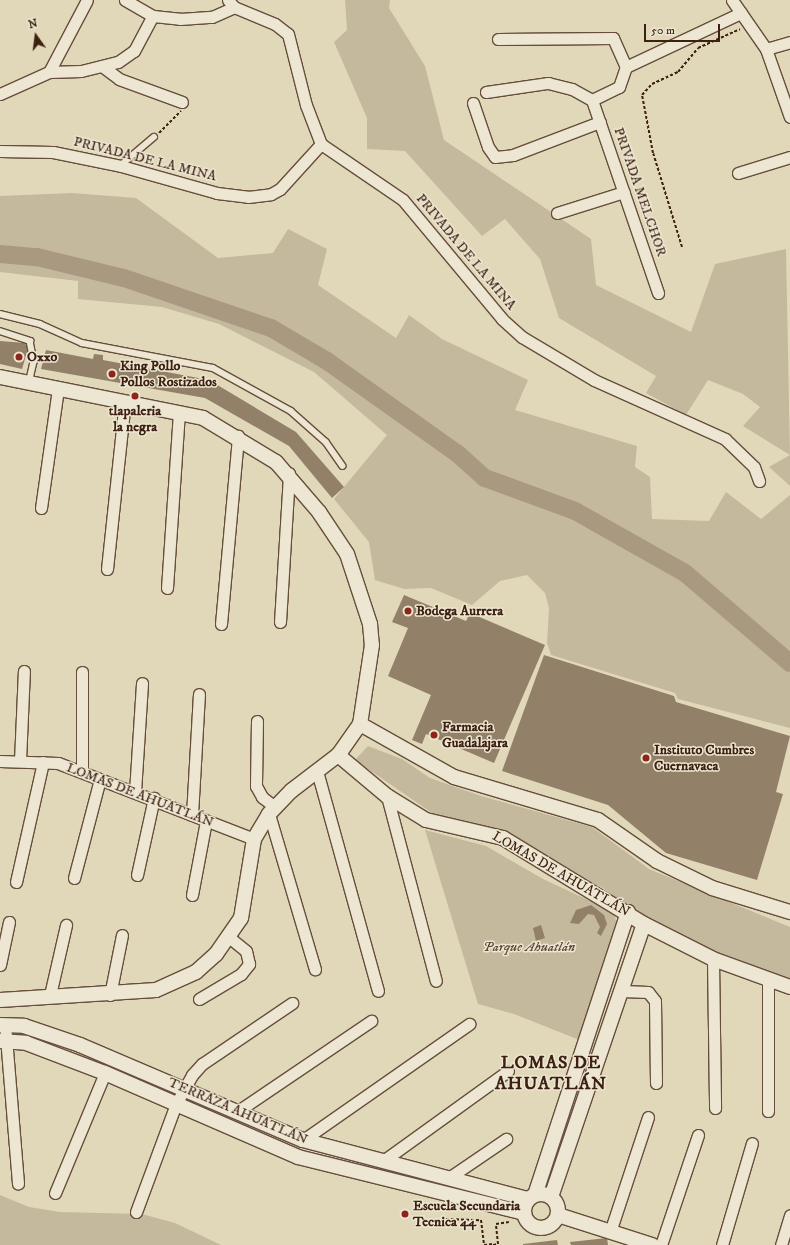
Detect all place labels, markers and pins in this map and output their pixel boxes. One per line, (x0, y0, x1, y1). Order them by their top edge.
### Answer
place label: Oxxo (27, 349, 57, 365)
marker: Oxxo (14, 352, 24, 362)
place label: King Pollo Pollos Rostizados (120, 358, 217, 390)
marker: King Pollo Pollos Rostizados (107, 369, 117, 379)
marker: tlapaleria la negra (130, 391, 140, 401)
place label: tlapaleria la negra (109, 403, 161, 436)
place label: Bodega Aurrera (416, 603, 503, 619)
marker: Bodega Aurrera (403, 606, 413, 616)
place label: Farmacia Guadalajara (442, 719, 508, 752)
marker: Farmacia Guadalajara (429, 730, 439, 740)
place label: Instituto Cumbres Cuernavaca (654, 742, 754, 774)
marker: Instituto Cumbres Cuernavaca (641, 753, 651, 763)
place label: Escuela Secundaria Tecnica 44 (413, 1198, 520, 1230)
marker: Escuela Secundaria Tecnica 44 (400, 1209, 410, 1219)

